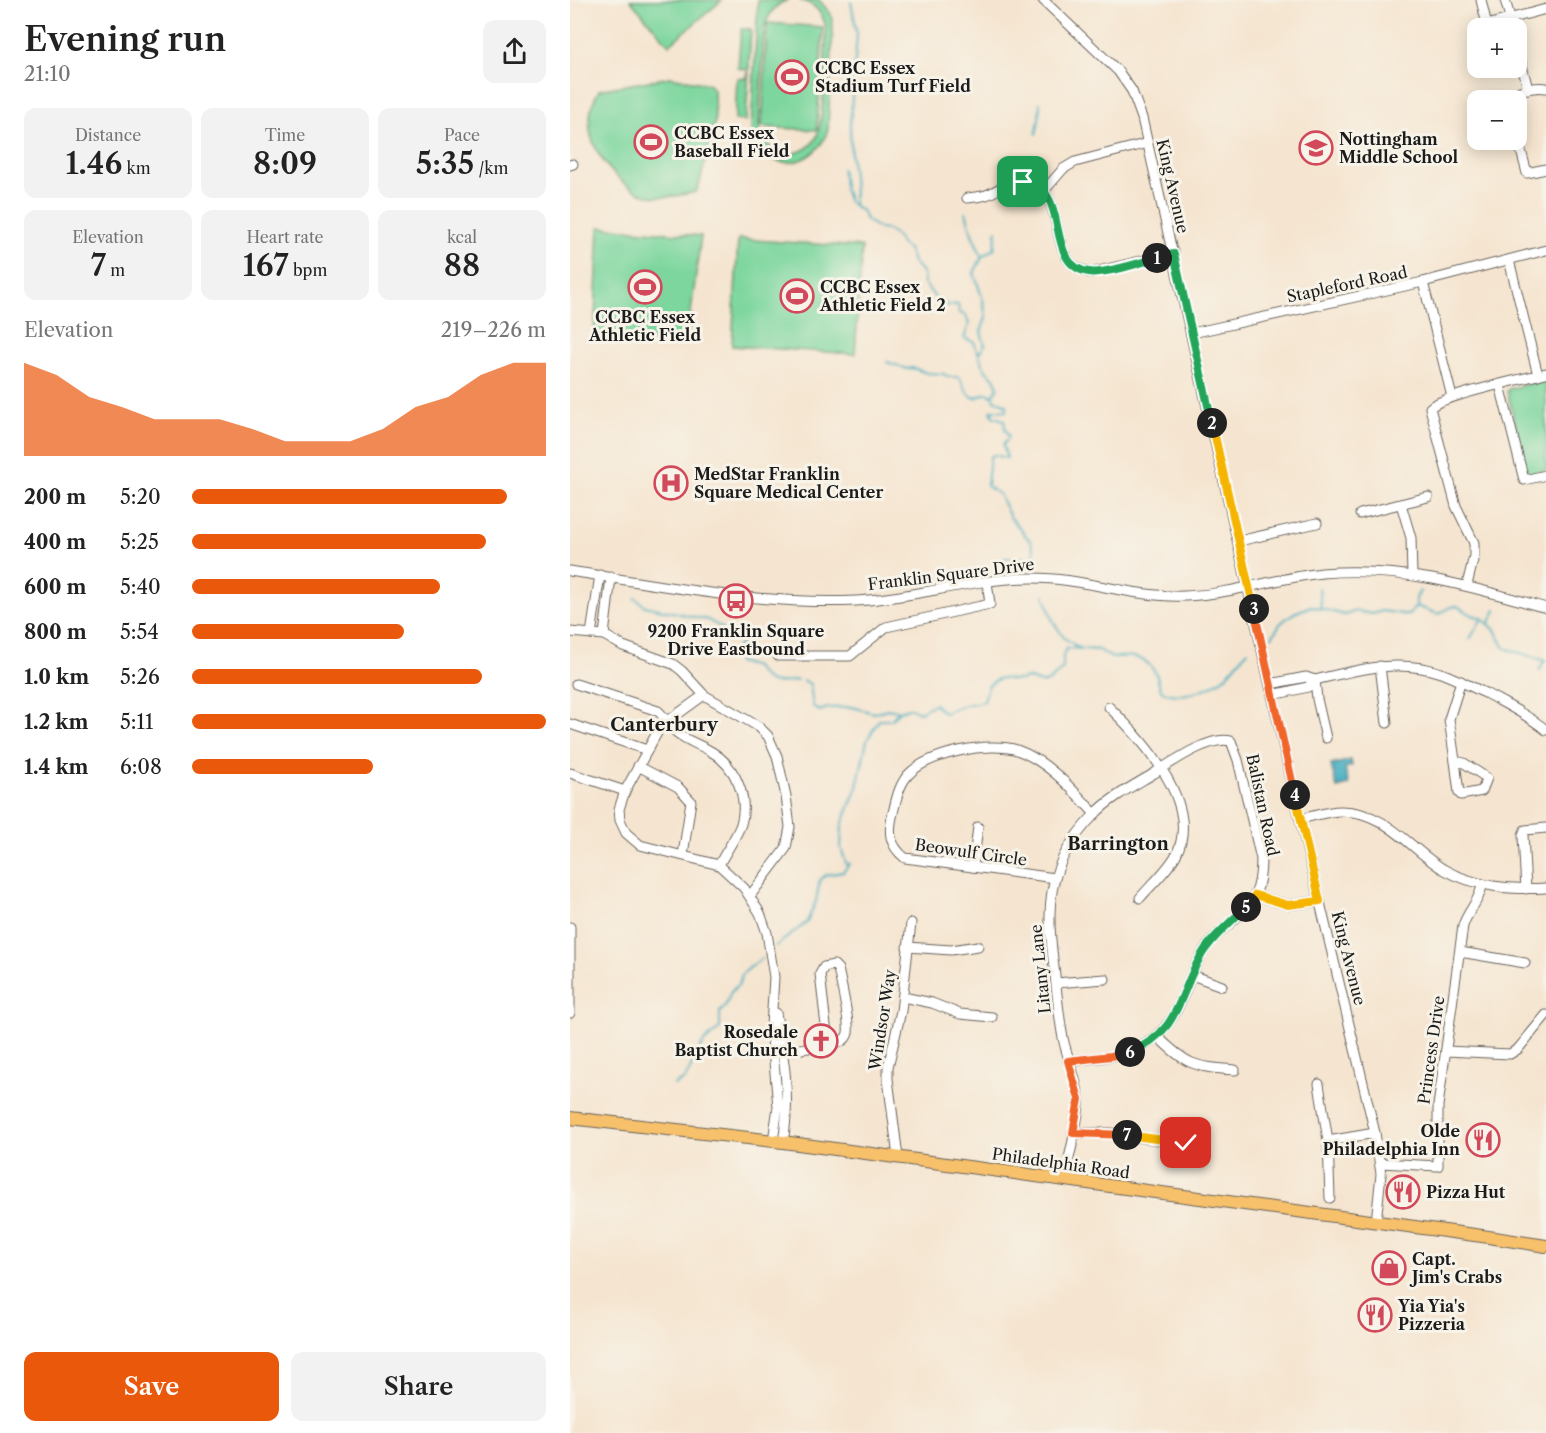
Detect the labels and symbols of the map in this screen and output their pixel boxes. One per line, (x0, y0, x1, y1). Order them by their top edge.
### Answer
place label: CCBC Essex Stadium Turf Field (815, 58, 971, 96)
sports icon: CCBC Essex Stadium Turf Field (774, 59, 810, 95)
place label: CCBC Essex Baseball Field (674, 123, 790, 161)
sports icon: CCBC Essex Baseball Field (633, 124, 669, 160)
place label: Nottingham Middle School (1339, 129, 1459, 167)
school or university icon: Nottingham Middle School (1298, 130, 1334, 166)
street label: King Avenue (1152, 137, 1194, 235)
pin (997, 156, 1048, 207)
pin: 1 (1142, 243, 1172, 273)
street label: Stapleford Road (1285, 261, 1409, 307)
sports icon: CCBC Essex Athletic Field (627, 269, 663, 305)
place label: CCBC Essex Athletic Field 2 (819, 277, 946, 315)
sports icon: CCBC Essex Athletic Field 2 (779, 278, 815, 314)
place label: CCBC Essex Athletic Field (588, 307, 701, 345)
pin: 2 (1197, 408, 1227, 438)
place label: MedStar Franklin Square Medical Center (694, 464, 883, 502)
hospital icon: MedStar Franklin Square Medical Center (653, 465, 689, 501)
street label: Franklin Square Drive (867, 554, 1035, 594)
bus stop icon: 9200 Franklin Square Drive Eastbound (718, 583, 754, 619)
pin: 3 (1239, 594, 1269, 624)
place label: 9200 Franklin Square Drive Eastbound (648, 621, 825, 659)
district label: Canterbury (610, 714, 719, 736)
street label: Balistan Road (1242, 752, 1284, 858)
pin: 4 (1280, 780, 1310, 810)
district label: Barrington (1067, 833, 1169, 855)
street label: Beowulf Circle (914, 834, 1028, 870)
pin: 5 (1231, 892, 1261, 922)
street label: King Avenue (1328, 909, 1370, 1007)
street label: Litany Lane (1025, 923, 1055, 1015)
street label: Windsor Way (864, 967, 900, 1073)
street label: Princess Drive (1413, 994, 1449, 1106)
place label: Rosedale Baptist Church (674, 1022, 798, 1060)
church icon: Rosedale Baptist Church (803, 1023, 839, 1059)
pin: 6 (1115, 1037, 1145, 1067)
pin (1160, 1117, 1211, 1168)
pin: 7 (1112, 1120, 1142, 1150)
place label: Olde Philadelphia Inn (1322, 1121, 1460, 1159)
restaurant icon: Olde Philadelphia Inn (1465, 1122, 1501, 1158)
street label: Philadelphia Road (991, 1143, 1131, 1183)
restaurant icon: Pizza Hut (1385, 1174, 1421, 1210)
place label: Pizza Hut (1426, 1182, 1506, 1202)
place label: Capt. Jim's Crabs (1409, 1249, 1502, 1287)
shop icon: Capt. Jim's Crabs (1371, 1250, 1407, 1286)
place label: Yia Yia's Pizzeria (1397, 1296, 1466, 1334)
restaurant icon: Yia Yia's Pizzeria (1357, 1297, 1393, 1333)

